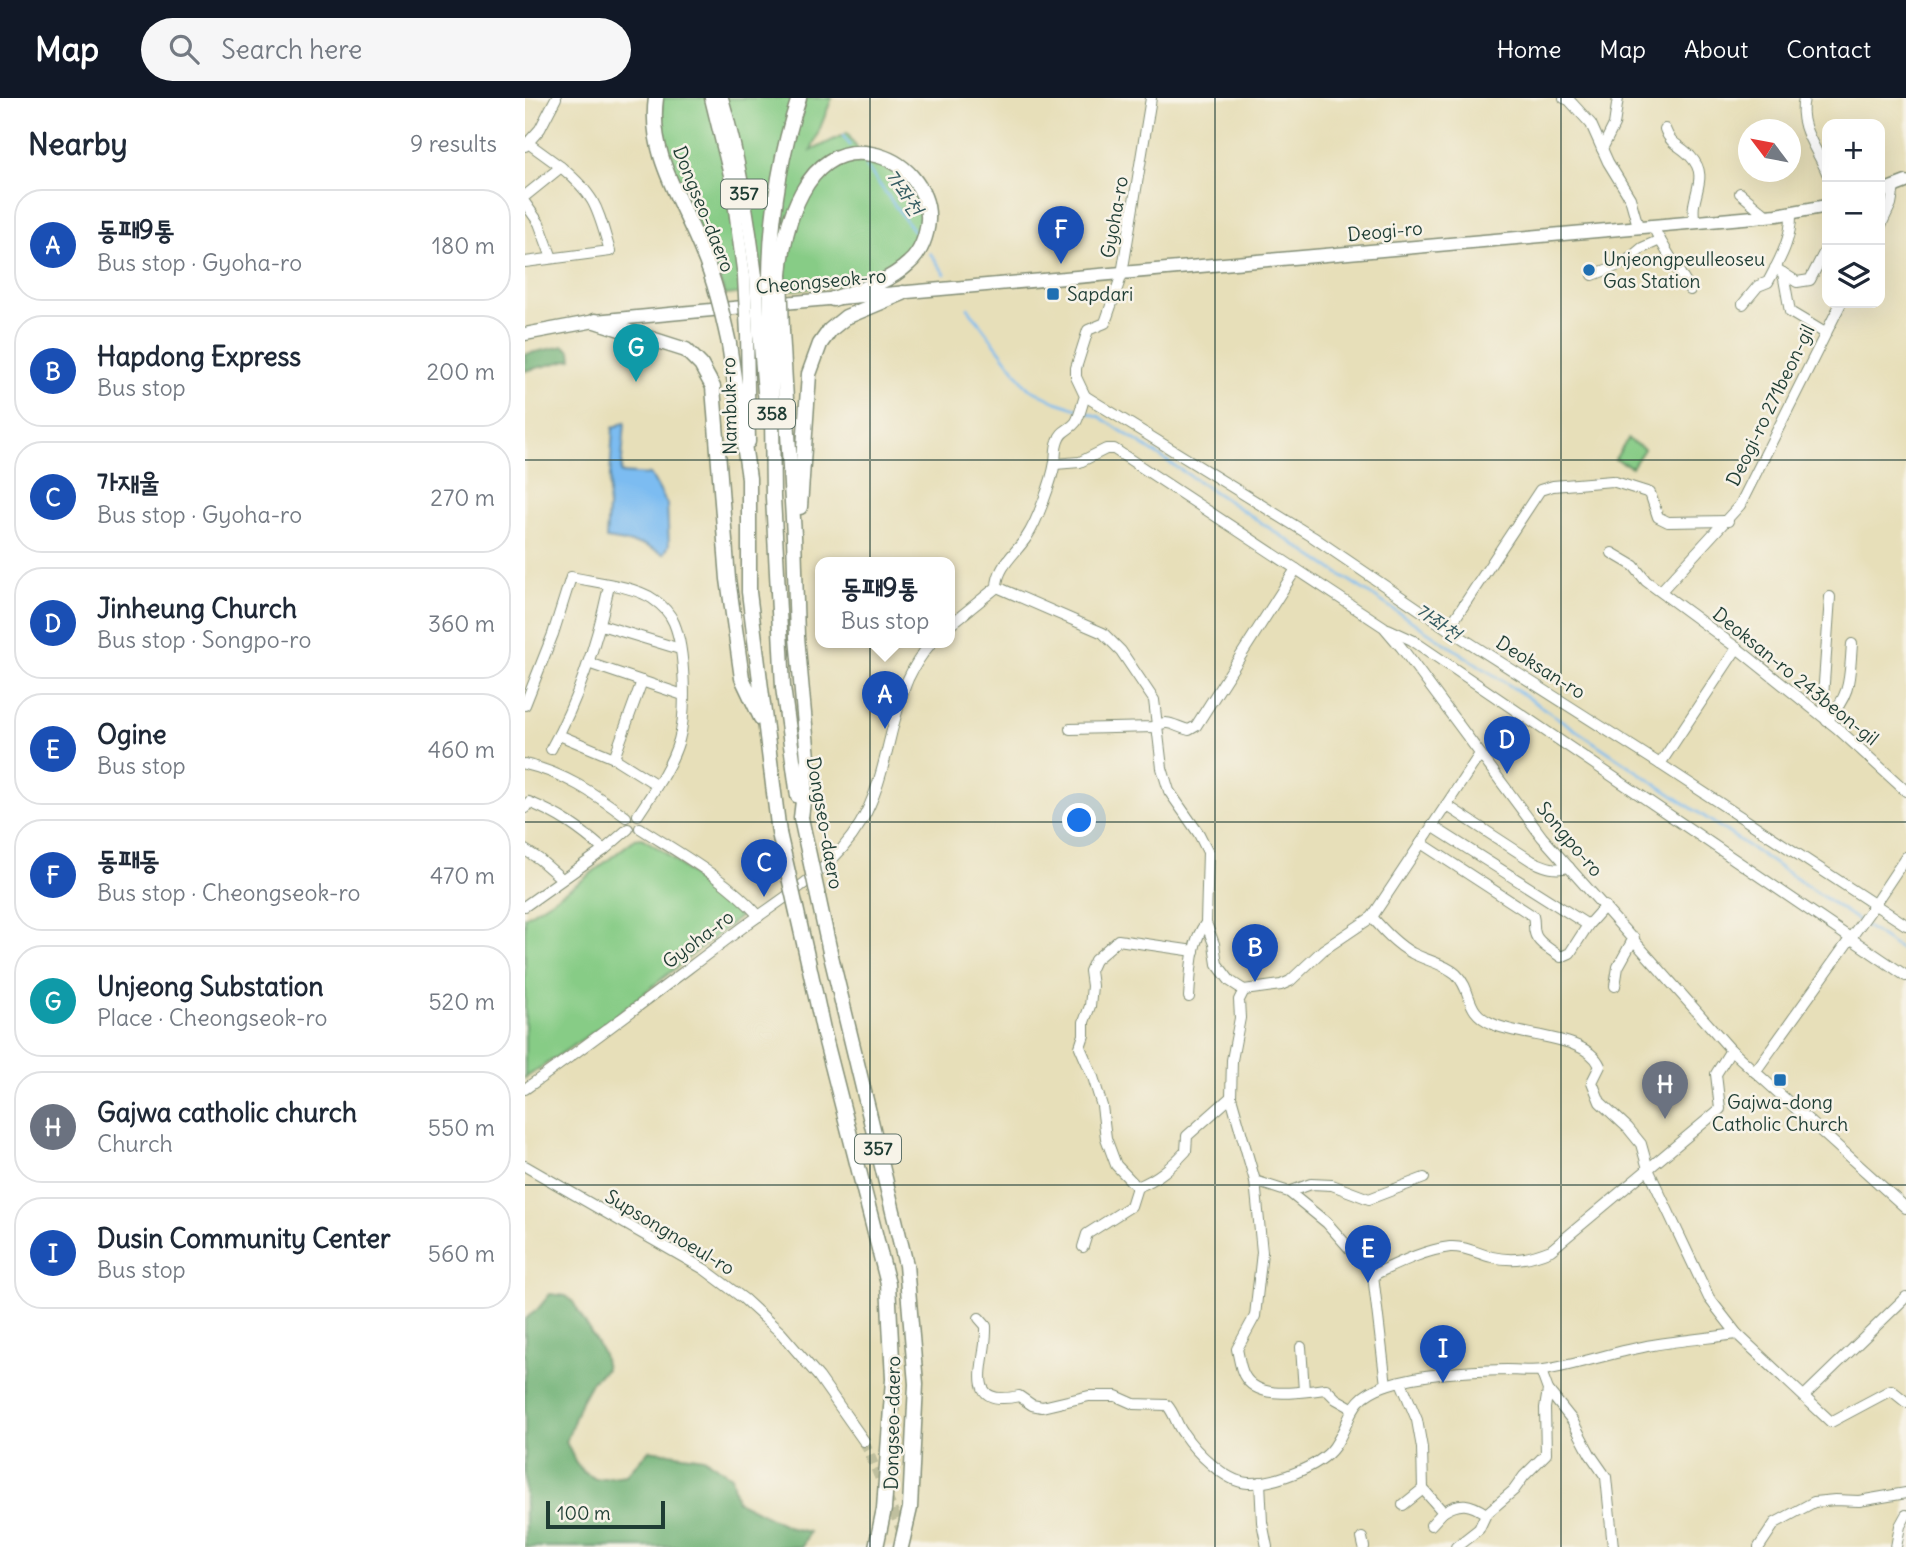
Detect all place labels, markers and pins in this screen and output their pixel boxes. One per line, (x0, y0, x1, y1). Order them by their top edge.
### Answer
pin: F (1038, 206, 1084, 264)
place label: Unjeongpeulleoseu Gas Station (1603, 247, 1765, 293)
marker: Unjeongpeulleoseu Gas Station (1581, 262, 1597, 278)
place label: Sapdari (1067, 282, 1133, 306)
marker: Sapdari (1045, 286, 1061, 302)
pin: G (613, 324, 659, 382)
pin: A (862, 671, 908, 729)
pin: D (1484, 716, 1530, 774)
pin: C (741, 839, 787, 897)
pin: B (1232, 924, 1278, 982)
pin: H (1642, 1061, 1688, 1119)
marker: Gajwa-dong Catholic Church (1772, 1072, 1788, 1088)
place label: Gajwa-dong Catholic Church (1712, 1090, 1848, 1136)
pin: E (1345, 1225, 1391, 1283)
pin: I (1420, 1325, 1466, 1383)

